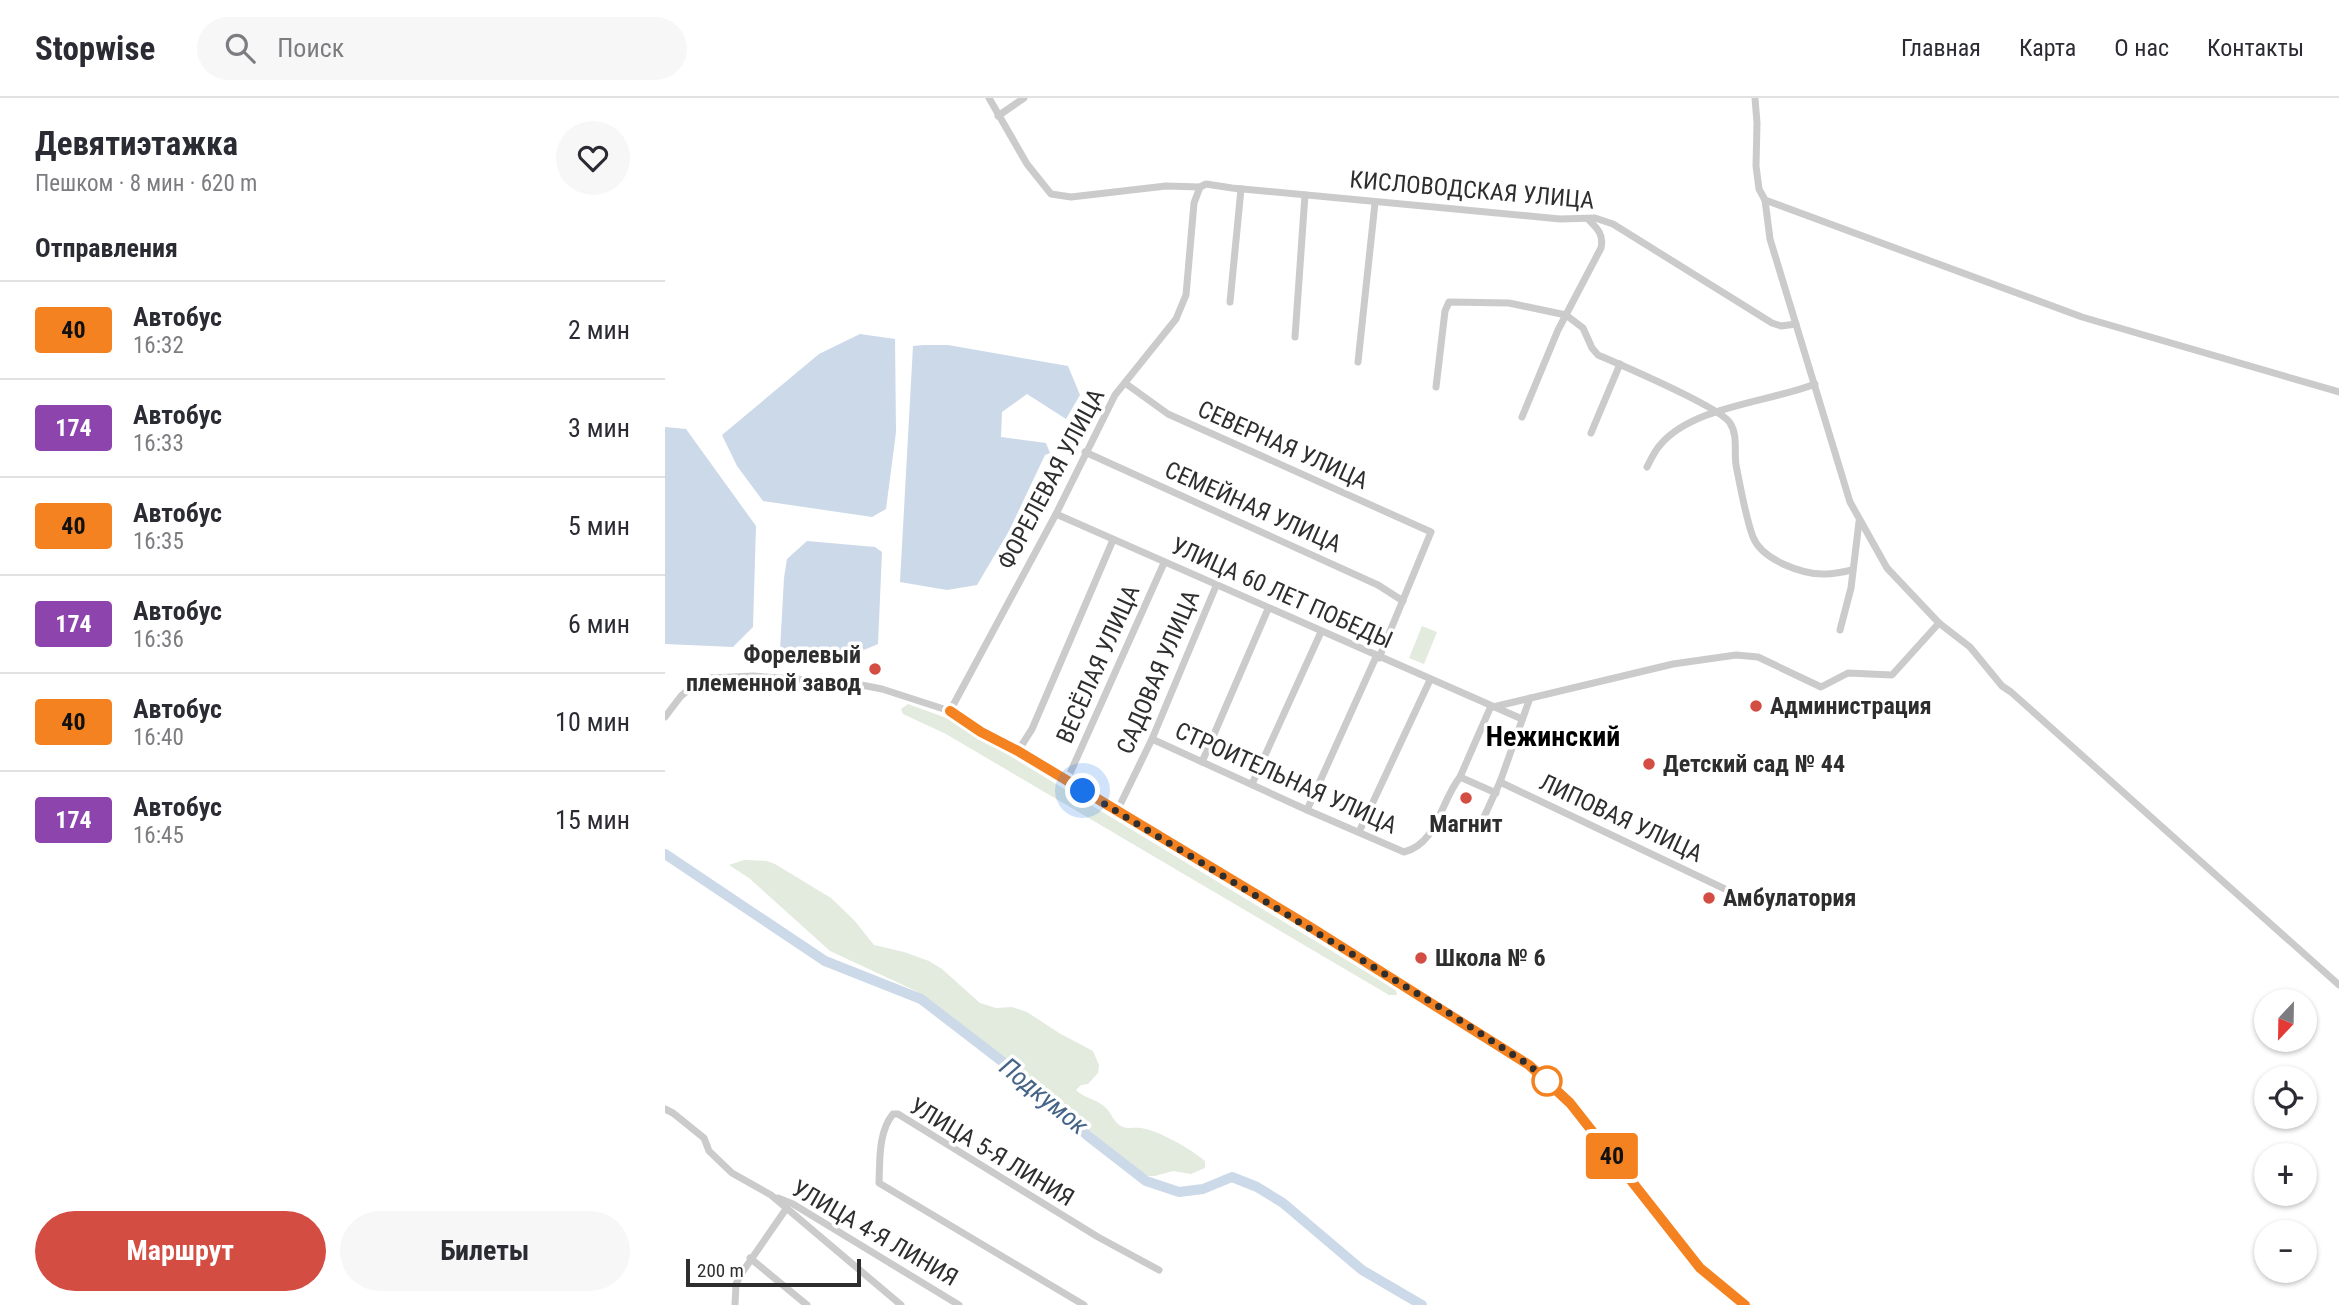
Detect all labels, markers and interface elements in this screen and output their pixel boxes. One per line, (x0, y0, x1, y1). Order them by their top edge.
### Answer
search box (197, 17, 687, 80)
text: Stopwise (35, 29, 155, 68)
icon: search (221, 29, 259, 67)
text: Поиск (277, 33, 344, 63)
text: Главная (1901, 34, 1981, 62)
text: Карта (2019, 34, 2076, 62)
text: О нас (2114, 34, 2169, 62)
text: Контакты (2207, 34, 2304, 62)
button: heart (556, 121, 630, 195)
text: Девятиэтажка (35, 124, 238, 163)
street label: КИСЛОВОДСКАЯ УЛИЦА (1349, 165, 1596, 215)
text: Пешком · 8 мин · 620 m (35, 170, 257, 197)
text: Отправления (35, 233, 178, 263)
text: Автобус (133, 302, 222, 332)
text: 2 мин (568, 315, 630, 345)
text: 40 (61, 316, 86, 344)
text: 16:32 (133, 332, 184, 359)
street label: ФОРЕЛЕВАЯ УЛИЦА (992, 384, 1110, 574)
street label: СЕВЕРНАЯ УЛИЦА (1194, 395, 1373, 495)
text: Автобус (133, 400, 222, 430)
text: 3 мин (568, 413, 630, 443)
text: 174 (55, 414, 92, 442)
text: 16:33 (133, 430, 184, 457)
street label: СЕМЕЙНАЯ УЛИЦА (1161, 456, 1346, 558)
text: Автобус (133, 498, 222, 528)
text: 5 мин (568, 511, 630, 541)
text: 40 (61, 512, 86, 540)
text: 16:35 (133, 528, 184, 555)
street label: УЛИЦА 60 ЛЕТ ПОБЕДЫ (1167, 532, 1397, 654)
street label: ВЕСЁЛАЯ УЛИЦА (1051, 581, 1145, 747)
street label: САДОВАЯ УЛИЦА (1111, 586, 1205, 758)
text: Автобус (133, 596, 222, 626)
text: 6 мин (568, 609, 630, 639)
text: 174 (55, 610, 92, 638)
text: 16:36 (133, 626, 184, 653)
place label: Форелевый племенной завод (686, 641, 861, 697)
marker: Форелевый племенной завод (867, 661, 883, 677)
place label: Администрация (1770, 692, 1932, 720)
text: Автобус (133, 694, 222, 724)
marker: Администрация (1748, 698, 1764, 714)
text: 10 мин (555, 707, 630, 737)
text: 40 (61, 708, 86, 736)
street label: СТРОИТЕЛЬНАЯ УЛИЦА (1171, 716, 1401, 840)
district label: Нежинский (1486, 720, 1620, 753)
text: 16:40 (133, 724, 184, 751)
place label: Детский сад № 44 (1663, 750, 1845, 778)
marker: Детский сад № 44 (1641, 756, 1657, 772)
street label: ЛИПОВАЯ УЛИЦА (1535, 768, 1707, 868)
your location (1065, 773, 1100, 808)
marker: Магнит (1458, 790, 1474, 806)
text: Автобус (133, 792, 222, 822)
text: 15 мин (555, 805, 630, 835)
text: 174 (55, 806, 92, 834)
place label: Магнит (1429, 810, 1503, 838)
text: 16:45 (133, 822, 184, 849)
place label: Амбулатория (1723, 884, 1856, 912)
marker: Амбулатория (1701, 890, 1717, 906)
place label: Школа № 6 (1435, 944, 1546, 972)
marker: Школа № 6 (1413, 950, 1429, 966)
north arrow (2254, 989, 2317, 1052)
map controls (2254, 989, 2317, 1283)
water label: Подкумок (994, 1051, 1095, 1141)
unlabelled marker (1532, 1066, 1562, 1096)
button: locate (2254, 1066, 2317, 1129)
street label: УЛИЦА 5-Я ЛИНИЯ (905, 1092, 1079, 1212)
line badge: 40 (1581, 1133, 1643, 1179)
text: 40 (1600, 1142, 1624, 1170)
button: + (2254, 1143, 2317, 1206)
street label: УЛИЦА 4-Я ЛИНИЯ (787, 1174, 963, 1292)
button: Маршрут (35, 1211, 326, 1291)
button: Билеты (340, 1211, 630, 1291)
button: − (2254, 1220, 2317, 1283)
scale bar (686, 1256, 861, 1288)
text: 200 m (697, 1259, 744, 1282)

